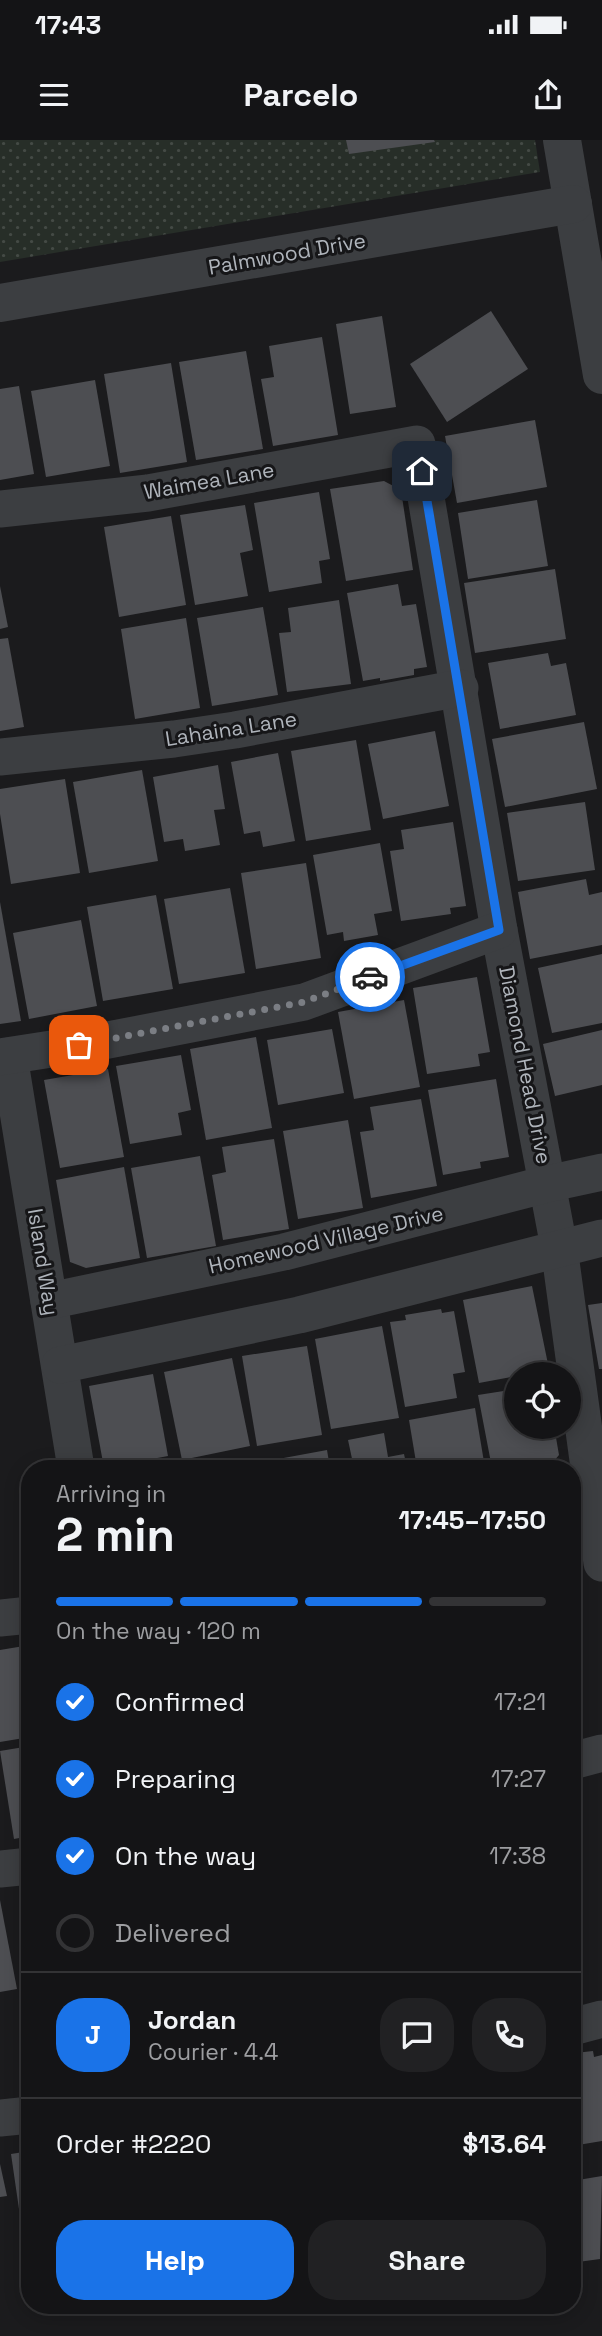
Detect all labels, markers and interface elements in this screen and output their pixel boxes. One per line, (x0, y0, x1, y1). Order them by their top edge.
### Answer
text: 17:43 (35, 8, 101, 42)
text: Parcelo (244, 75, 358, 115)
icon: menu (35, 76, 73, 114)
icon: share (529, 76, 567, 114)
street label: Palmwood Drive (206, 226, 368, 281)
pin (392, 441, 452, 501)
icon: home (403, 452, 441, 490)
street label: Waimea Lane (141, 456, 276, 505)
street label: Lahaina Lane (163, 705, 299, 752)
courier (335, 942, 405, 1012)
icon: car (351, 958, 389, 996)
street label: Diamond Head Drive (493, 964, 558, 1166)
pin (49, 1015, 109, 1075)
icon: bag (60, 1026, 98, 1064)
street label: Homewood Village Drive (206, 1199, 446, 1280)
street label: Island Way (22, 1207, 65, 1317)
map controls (504, 1362, 581, 1439)
button: locate (504, 1362, 581, 1439)
text: Arriving in (56, 1479, 166, 1509)
text: 17:45–17:50 (398, 1503, 546, 1537)
text: 2 min (56, 1506, 175, 1564)
text: On the way · 120 m (56, 1616, 261, 1646)
icon: check (56, 1683, 94, 1721)
text: Confirmed (115, 1685, 245, 1719)
text: 17:21 (494, 1687, 546, 1717)
icon: check (56, 1760, 94, 1798)
text: Preparing (115, 1762, 236, 1796)
text: 17:27 (491, 1764, 546, 1794)
icon: check (56, 1837, 94, 1875)
text: On the way (115, 1839, 256, 1873)
text: 17:38 (489, 1841, 546, 1871)
text: Delivered (115, 1916, 231, 1950)
button: chat (380, 1998, 454, 2072)
button: phone (472, 1998, 546, 2072)
text: Jordan (148, 2003, 236, 2037)
text: J (85, 2018, 101, 2052)
text: Courier · 4.4 (148, 2037, 278, 2067)
text: Order #2220 (56, 2127, 211, 2161)
text: $13.64 (463, 2127, 546, 2161)
button: Help (56, 2220, 294, 2300)
button: Share (308, 2220, 546, 2300)

